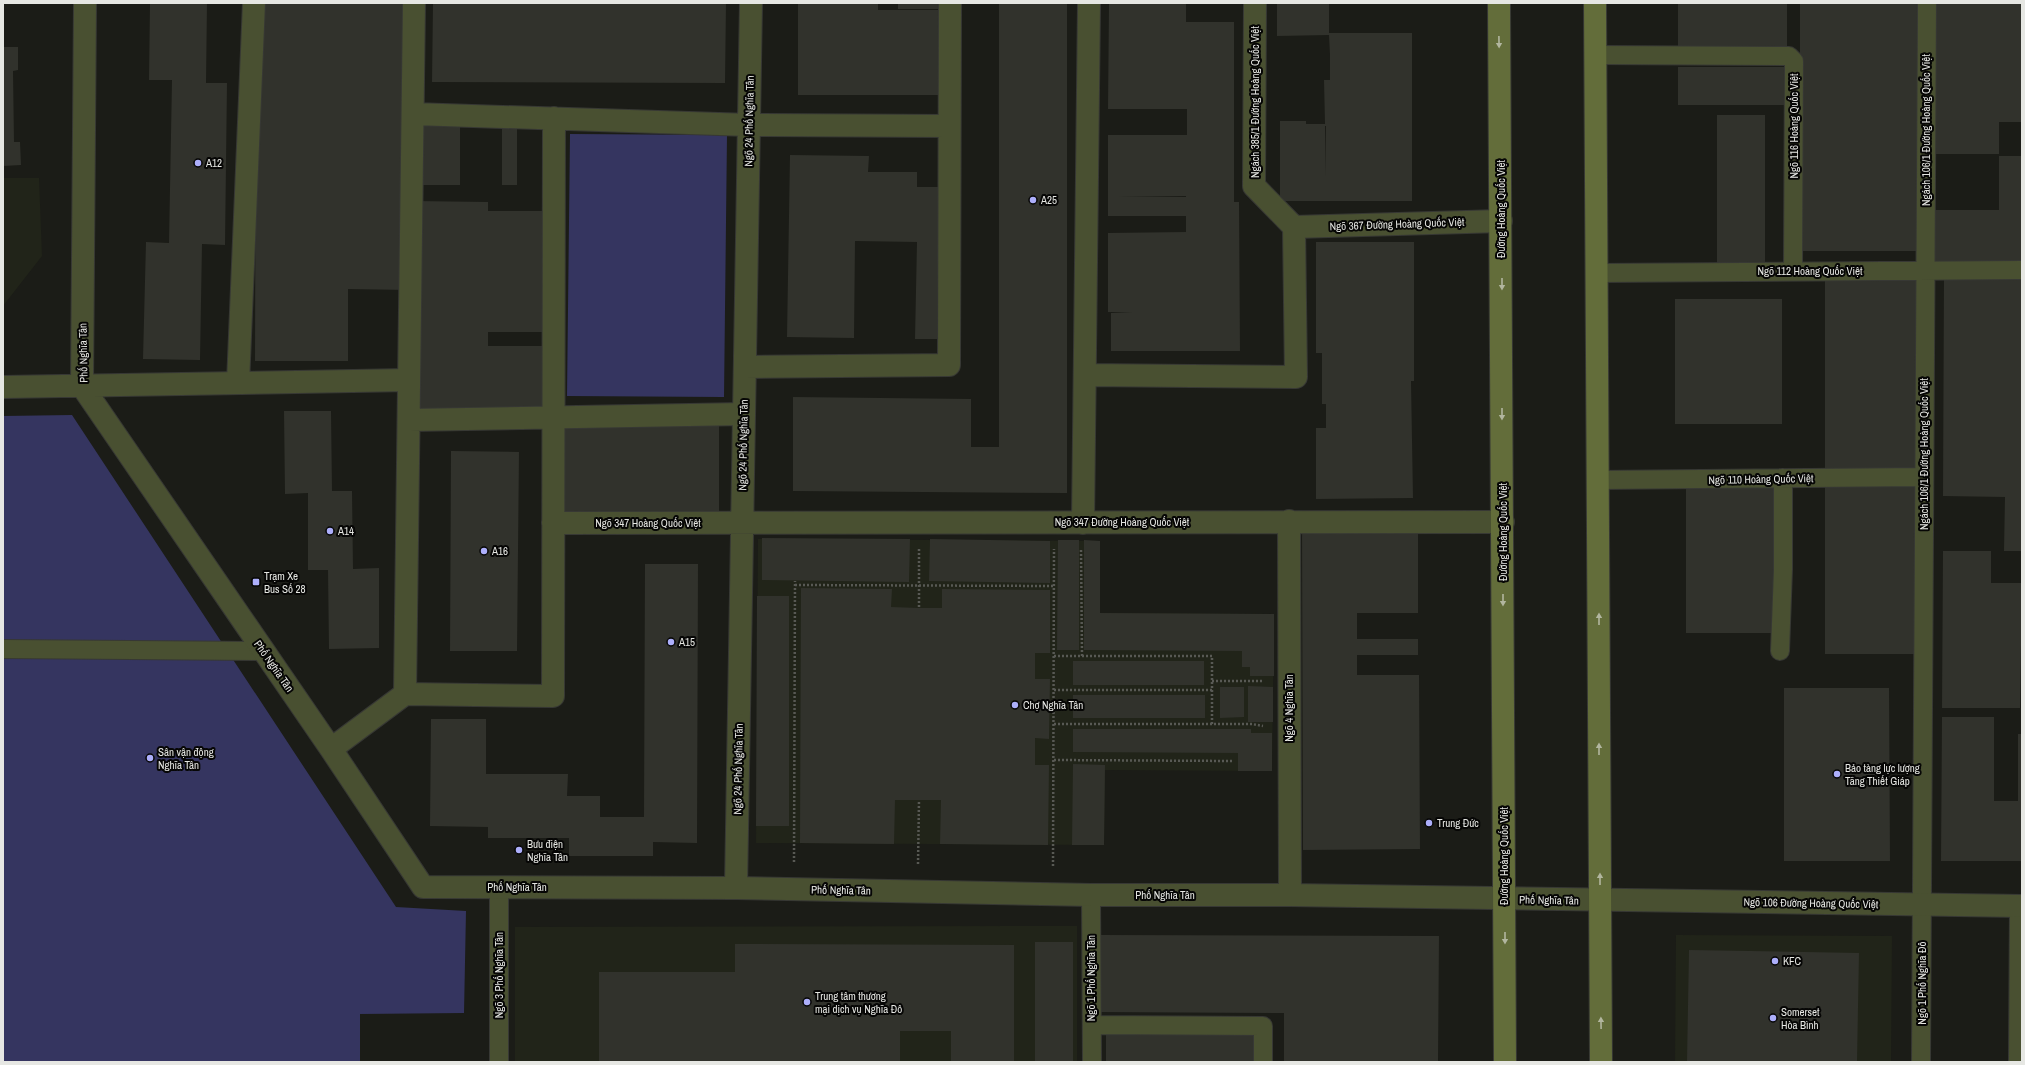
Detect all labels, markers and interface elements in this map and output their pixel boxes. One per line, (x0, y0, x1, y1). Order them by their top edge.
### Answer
street label: Ngách 385/1 Đường Hoàng Quốc Việt (1248, 26, 1262, 178)
one-way arrow (1496, 36, 1502, 49)
street label: Ngách 106/1 Đường Hoàng Quốc Việt (1919, 54, 1933, 206)
street label: Ngõ 116 Hoàng Quốc Việt (1787, 73, 1801, 179)
street label: Ngõ 24 Phố Nghĩa Tân (741, 75, 757, 167)
place label: A12 (205, 156, 222, 170)
marker: A12 (193, 158, 203, 168)
street label: Đường Hoàng Quốc Việt (1494, 159, 1508, 258)
place label: A25 (1040, 193, 1057, 207)
marker: A25 (1028, 195, 1038, 205)
street label: Ngõ 367 Đường Hoàng Quốc Việt (1329, 215, 1465, 233)
street label: Ngõ 112 Hoàng Quốc Việt (1758, 264, 1863, 278)
one-way arrow (1499, 278, 1505, 291)
street label: Phố Nghĩa Tân (75, 323, 91, 383)
street label: Ngách 106/1 Đường Hoàng Quốc Việt (1917, 378, 1931, 530)
street label: Ngõ 24 Phố Nghĩa Tân (735, 399, 751, 491)
one-way arrow (1499, 408, 1505, 421)
street label: Ngõ 110 Hoàng Quốc Việt (1708, 471, 1814, 487)
street label: Đường Hoàng Quốc Việt (1496, 482, 1510, 581)
street label: Ngõ 347 Đường Hoàng Quốc Việt (1055, 515, 1190, 529)
street label: Ngõ 347 Hoàng Quốc Việt (595, 516, 701, 530)
place label: A14 (337, 524, 354, 538)
marker: A14 (325, 526, 335, 536)
place label: A16 (491, 544, 508, 558)
marker: A16 (479, 546, 489, 556)
place label: Trạm Xe Bus Số 28 (264, 569, 306, 596)
marker: Trạm Xe Bus Số 28 (251, 577, 261, 587)
one-way arrow (1500, 594, 1506, 607)
one-way arrow (1595, 613, 1602, 625)
place label: A15 (678, 635, 695, 649)
marker: A15 (666, 637, 676, 647)
street label: Phố Nghĩa Tân (251, 638, 297, 694)
street label: Ngõ 4 Nghĩa Tân (1282, 674, 1296, 742)
place label: Chợ Nghĩa Tân (1023, 698, 1083, 712)
marker: Chợ Nghĩa Tân (1010, 700, 1020, 710)
street label: Ngõ 24 Phố Nghĩa Tân (730, 723, 746, 815)
one-way arrow (1596, 742, 1602, 755)
place label: Sân vận động Nghĩa Tân (158, 745, 214, 772)
marker: Sân vận động Nghĩa Tân (145, 753, 155, 763)
place label: Bảo tàng lực lượng Tăng Thiết Giáp (1845, 761, 1920, 788)
marker: Bảo tàng lực lượng Tăng Thiết Giáp (1832, 769, 1842, 779)
street label: Đường Hoàng Quốc Việt (1497, 806, 1511, 905)
place label: Trung Đức (1437, 816, 1479, 830)
marker: Trung Đức (1424, 818, 1434, 828)
place label: Bưu điện Nghĩa Tân (527, 837, 568, 864)
marker: Bưu điện Nghĩa Tân (514, 845, 524, 855)
one-way arrow (1596, 873, 1603, 885)
street label: Phố Nghĩa Tân (487, 880, 547, 894)
street label: Phố Nghĩa Tân (811, 882, 871, 898)
street label: Phố Nghĩa Tân (1135, 888, 1195, 902)
street label: Phố Nghĩa Tân (1519, 892, 1579, 908)
street label: Ngõ 106 Đường Hoàng Quốc Việt (1744, 895, 1879, 911)
street label: Ngõ 3 Phố Nghĩa Tân (492, 932, 506, 1018)
one-way arrow (1502, 932, 1508, 945)
street label: Ngõ 1 Phố Nghĩa Tân (1084, 935, 1098, 1021)
street label: Ngõ 1 Phố Nghĩa Đô (1915, 941, 1929, 1025)
place label: KFC (1783, 954, 1802, 968)
marker: KFC (1770, 956, 1780, 966)
place label: Trung tâm thương mại dịch vụ Nghĩa Đô (815, 989, 902, 1016)
marker: Trung tâm thương mại dịch vụ Nghĩa Đô (802, 997, 812, 1007)
place label: Somerset Hòa Bình (1781, 1005, 1820, 1032)
marker: Somerset Hòa Bình (1768, 1013, 1778, 1023)
one-way arrow (1598, 1016, 1604, 1029)

